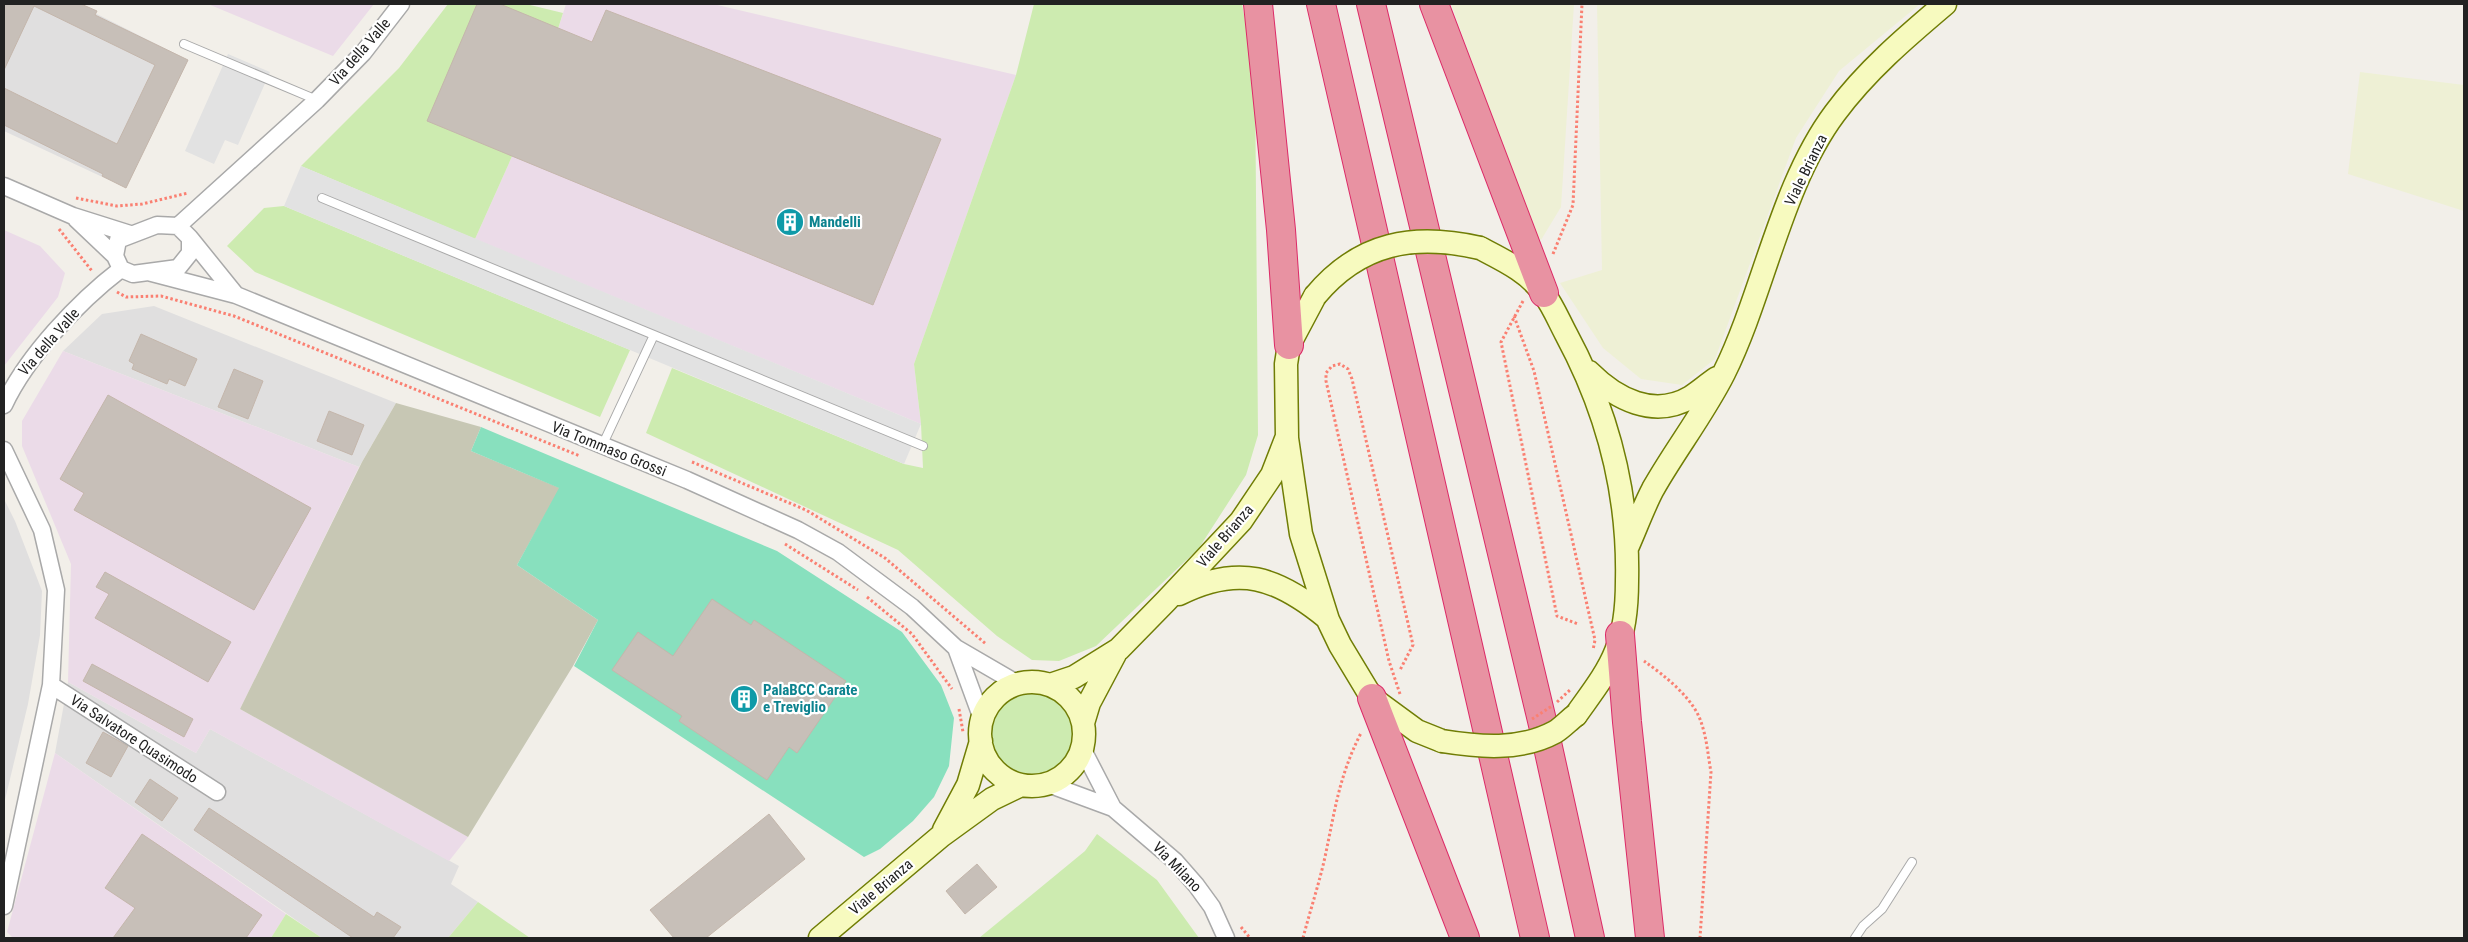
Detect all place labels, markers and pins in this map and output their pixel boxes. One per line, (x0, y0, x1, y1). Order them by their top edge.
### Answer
building icon: Mandelli (775, 207, 805, 237)
place label: Mandelli (809, 213, 861, 231)
place label: PalaBCC Carate e Treviglio (763, 681, 858, 716)
building icon: PalaBCC Carate e Treviglio (729, 684, 759, 714)

